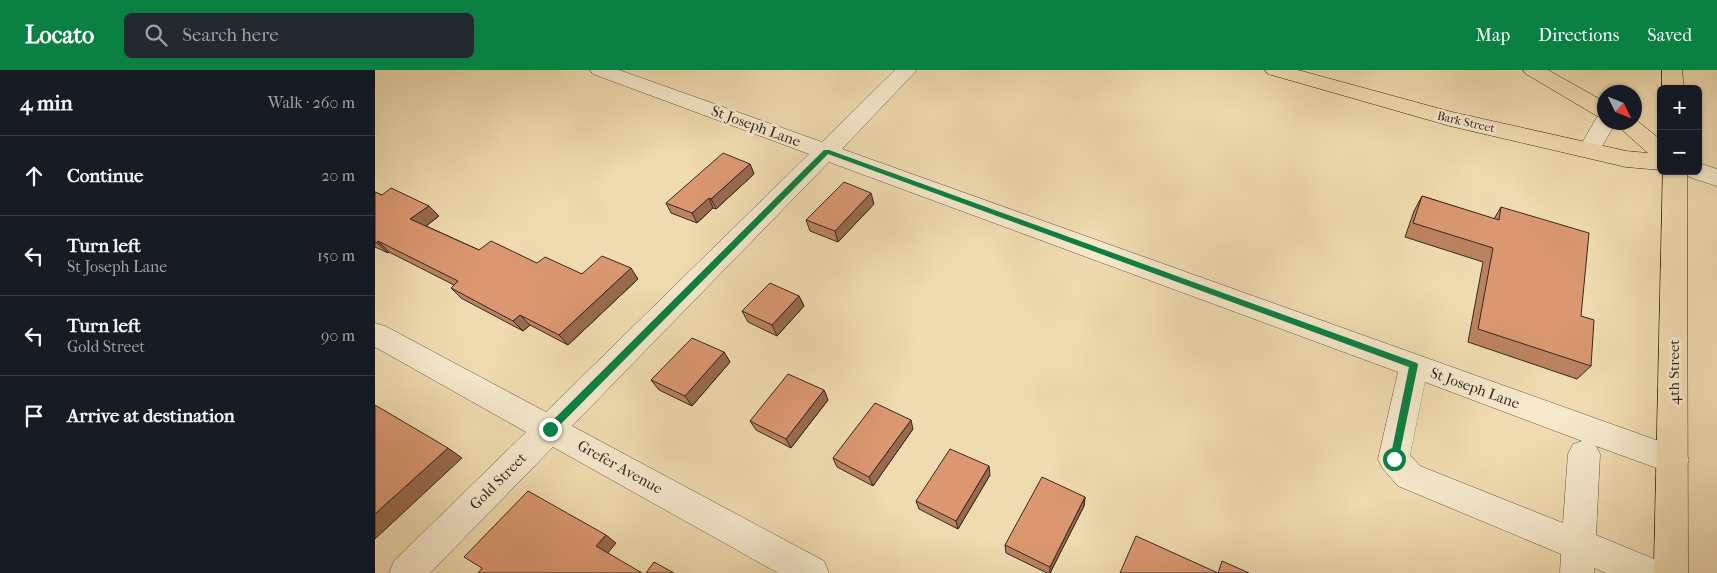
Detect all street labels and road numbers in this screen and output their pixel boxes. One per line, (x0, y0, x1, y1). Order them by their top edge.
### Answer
street label: St Joseph Lane (709, 101, 804, 151)
street label: Bark Street (1436, 109, 1497, 136)
street label: 4th Street (1665, 339, 1683, 405)
street label: St Joseph Lane (1428, 363, 1523, 413)
street label: Grefer Avenue (574, 436, 666, 498)
street label: Gold Street (466, 448, 531, 513)

